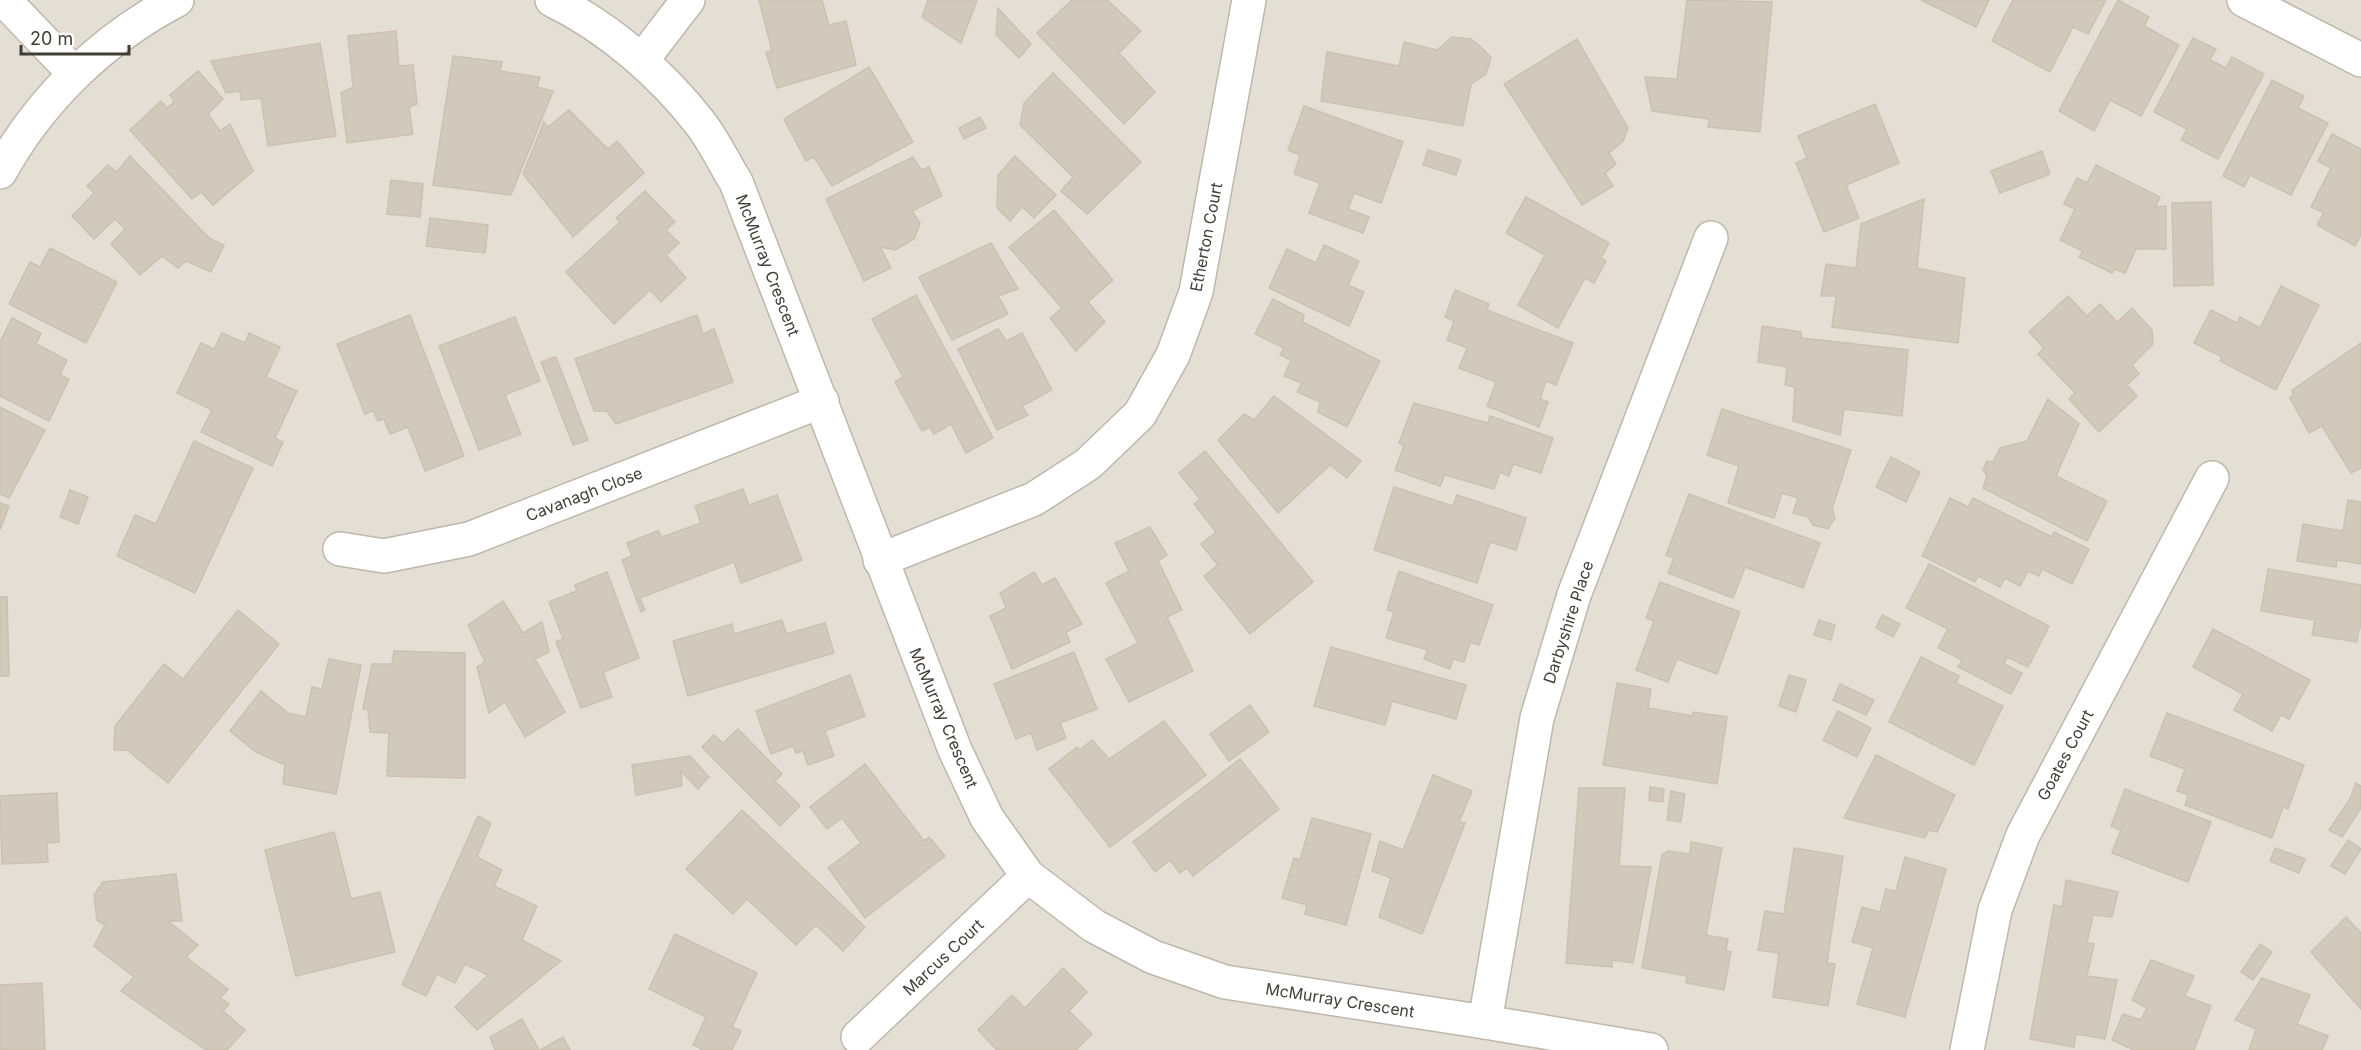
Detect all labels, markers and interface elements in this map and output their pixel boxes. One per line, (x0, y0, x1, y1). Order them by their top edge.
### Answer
scale bar (21, 18, 129, 56)
text: 20 m (30, 28, 73, 49)
street label: Etherton Court (1186, 181, 1226, 293)
street label: McMurray Crescent (732, 191, 804, 339)
street label: Cavanagh Close (523, 463, 645, 525)
street label: Darbyshire Place (1539, 558, 1597, 686)
street label: McMurray Crescent (905, 645, 983, 791)
street label: Goates Court (2033, 706, 2097, 804)
street label: Marcus Court (899, 915, 987, 999)
street label: McMurray Crescent (1264, 978, 1416, 1022)

